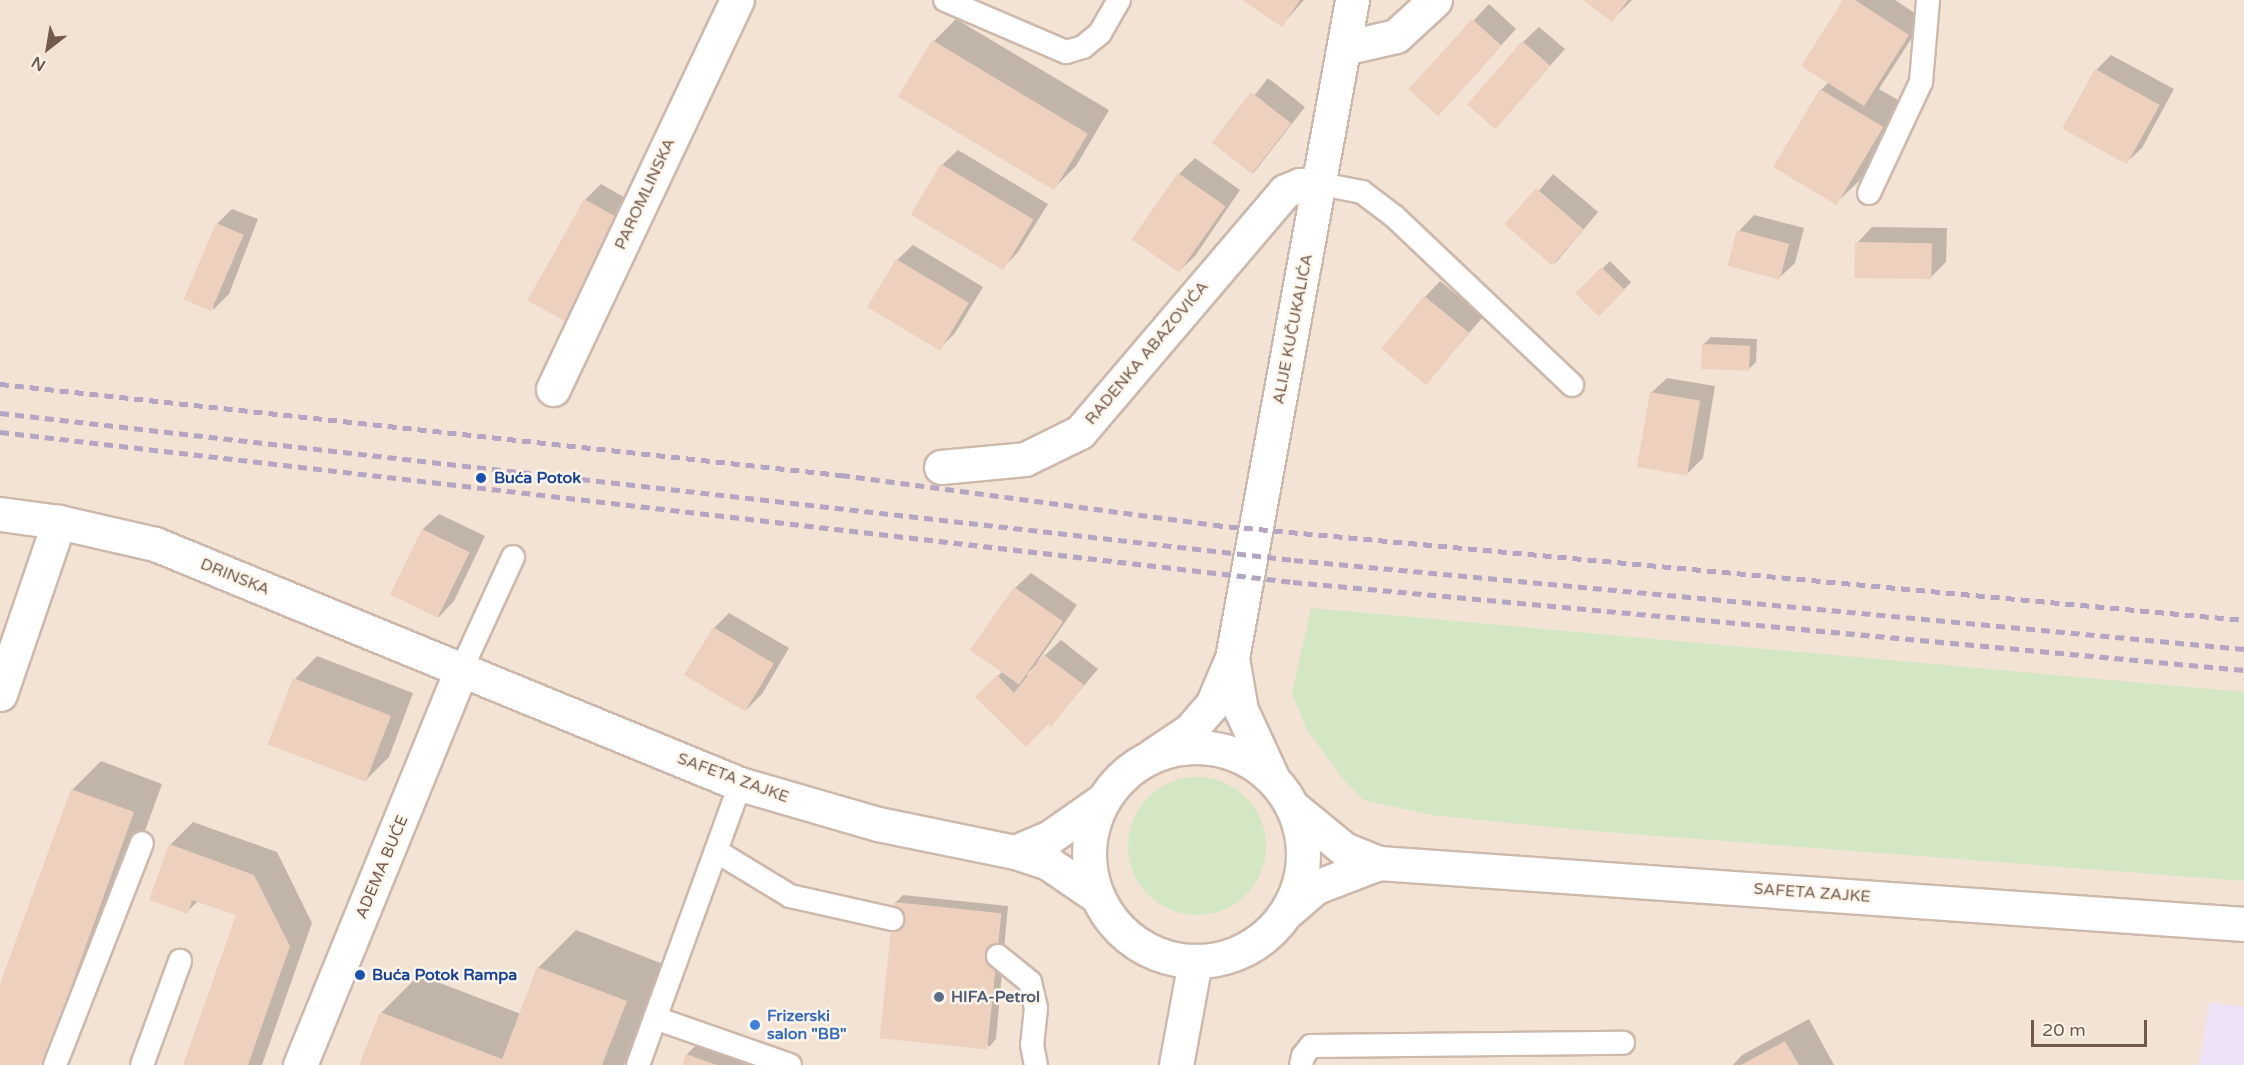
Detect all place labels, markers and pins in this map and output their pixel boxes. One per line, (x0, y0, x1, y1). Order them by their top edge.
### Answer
place label: Buća Potok (494, 468, 581, 488)
marker: Buća Potok (472, 469, 490, 487)
place label: Buća Potok Rampa (372, 965, 517, 985)
marker: Buća Potok Rampa (353, 968, 367, 982)
place label: HIFA-Petrol (951, 987, 1040, 1007)
marker: HIFA-Petrol (932, 990, 946, 1004)
place label: Frizerski salon "BB" (767, 1006, 847, 1044)
marker: Frizerski salon "BB" (748, 1018, 762, 1032)

